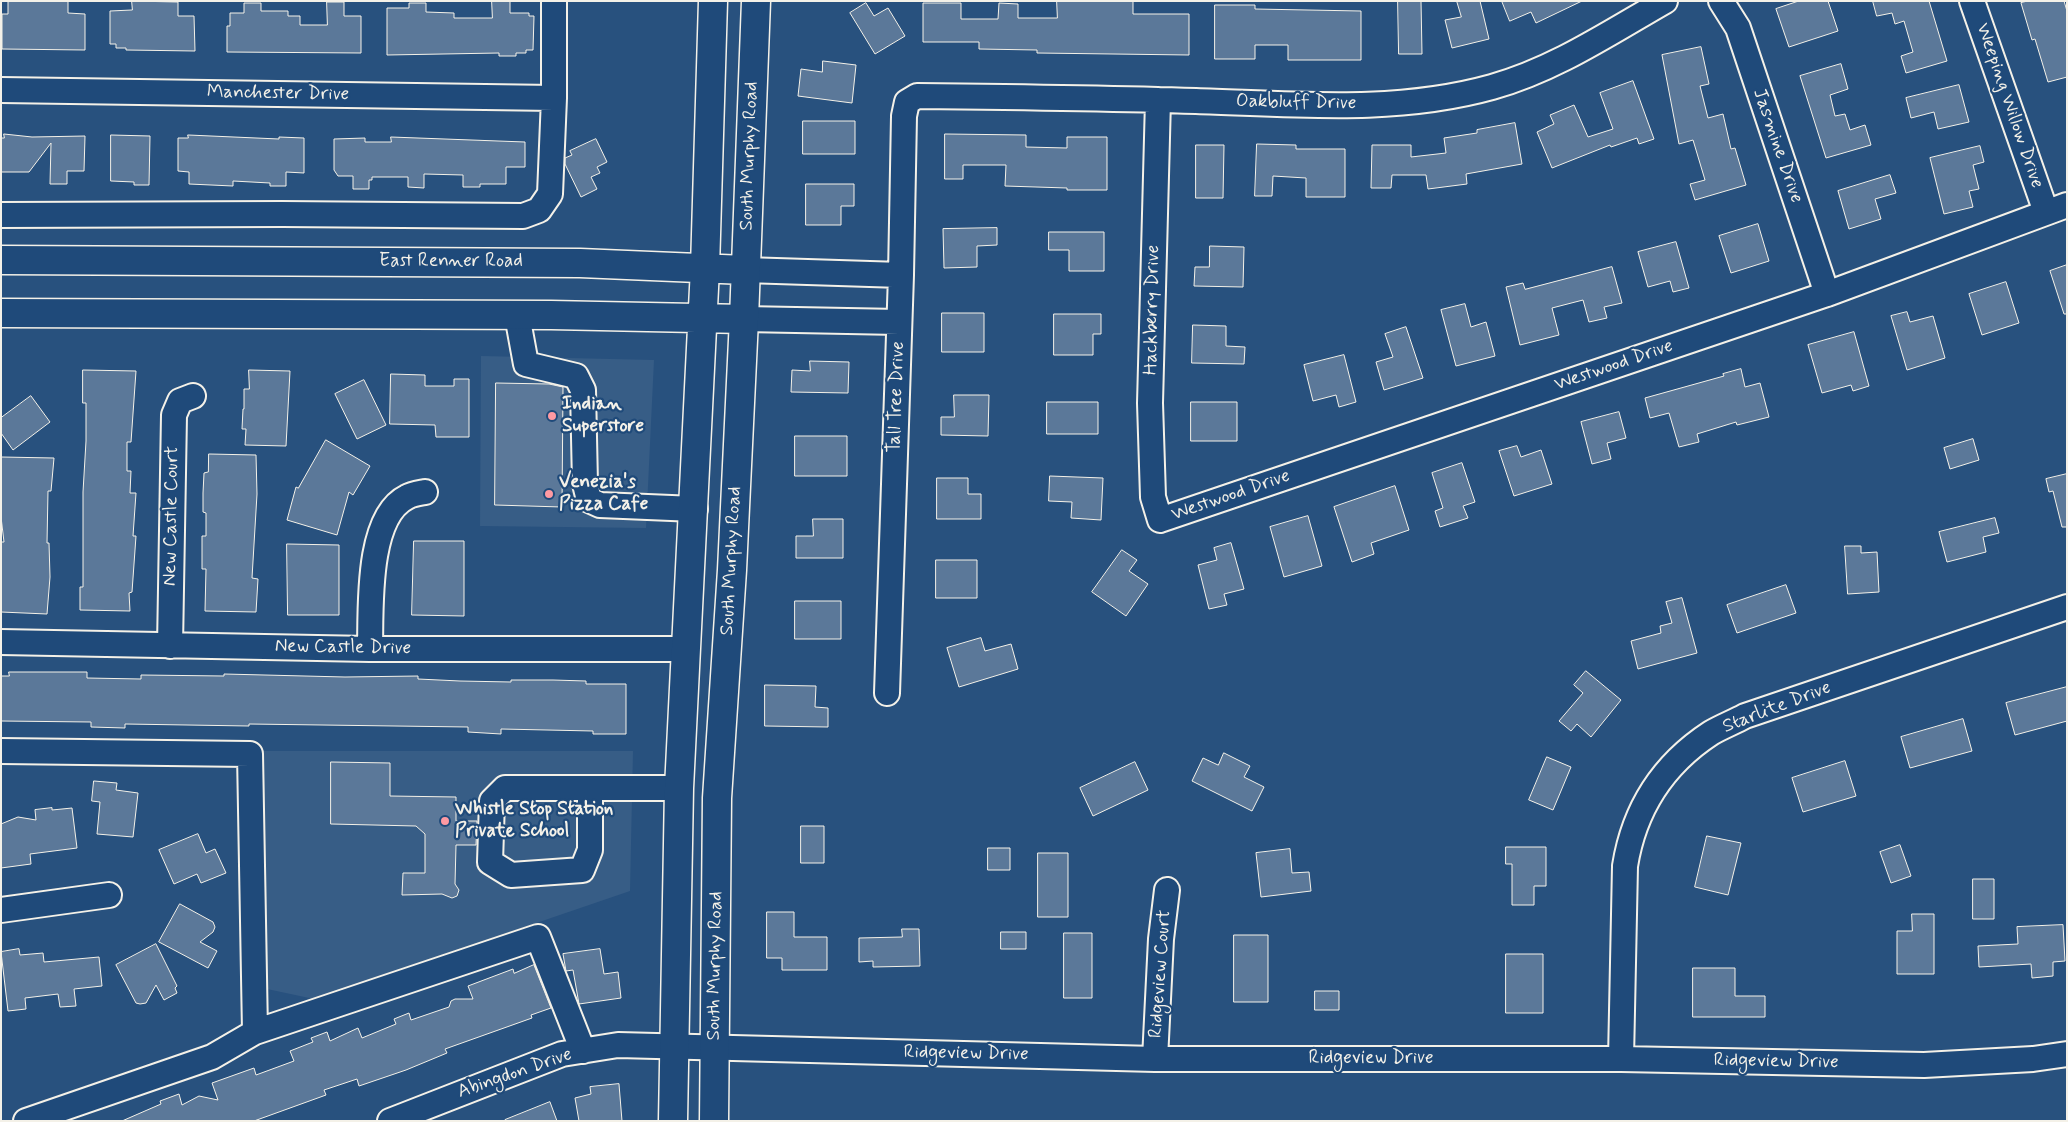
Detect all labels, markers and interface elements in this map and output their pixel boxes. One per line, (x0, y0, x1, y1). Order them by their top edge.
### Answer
street label: Weeping Willow Drive (1970, 20, 2048, 192)
street label: Manchester Drive (207, 81, 349, 107)
street label: South Murphy Road (736, 81, 764, 231)
street label: Jasmine Drive (1747, 86, 1807, 206)
street label: Oakbluff Drive (1236, 91, 1356, 115)
street label: Hackberry Drive (1140, 245, 1166, 375)
street label: East Renner Road (379, 251, 523, 273)
street label: Westwood Drive (1552, 335, 1676, 397)
street label: Tall Tree Drive (884, 341, 910, 453)
place label: Indian Superstore (562, 394, 644, 438)
marker: Indian Superstore (546, 410, 558, 422)
street label: New Castle Court (159, 446, 185, 586)
street label: Westwood Drive (1169, 465, 1293, 527)
place label: Venezia's Pizza Cafe (559, 472, 648, 516)
street label: South Murphy Road (717, 486, 747, 636)
marker: Venezia's Pizza Cafe (543, 488, 555, 500)
street label: New Castle Drive (275, 635, 411, 661)
street label: Starlite Drive (1720, 677, 1834, 739)
place label: Whistle Stop Station Private School (455, 799, 613, 843)
marker: Whistle Stop Station Private School (439, 815, 451, 827)
street label: South Murphy Road (703, 891, 729, 1041)
street label: Ridgeview Court (1145, 909, 1177, 1039)
street label: Ridgeview Drive (903, 1042, 1029, 1066)
street label: Abingdon Drive (455, 1044, 575, 1104)
street label: Ridgeview Drive (1308, 1048, 1434, 1070)
street label: Ridgeview Drive (1713, 1050, 1839, 1074)

